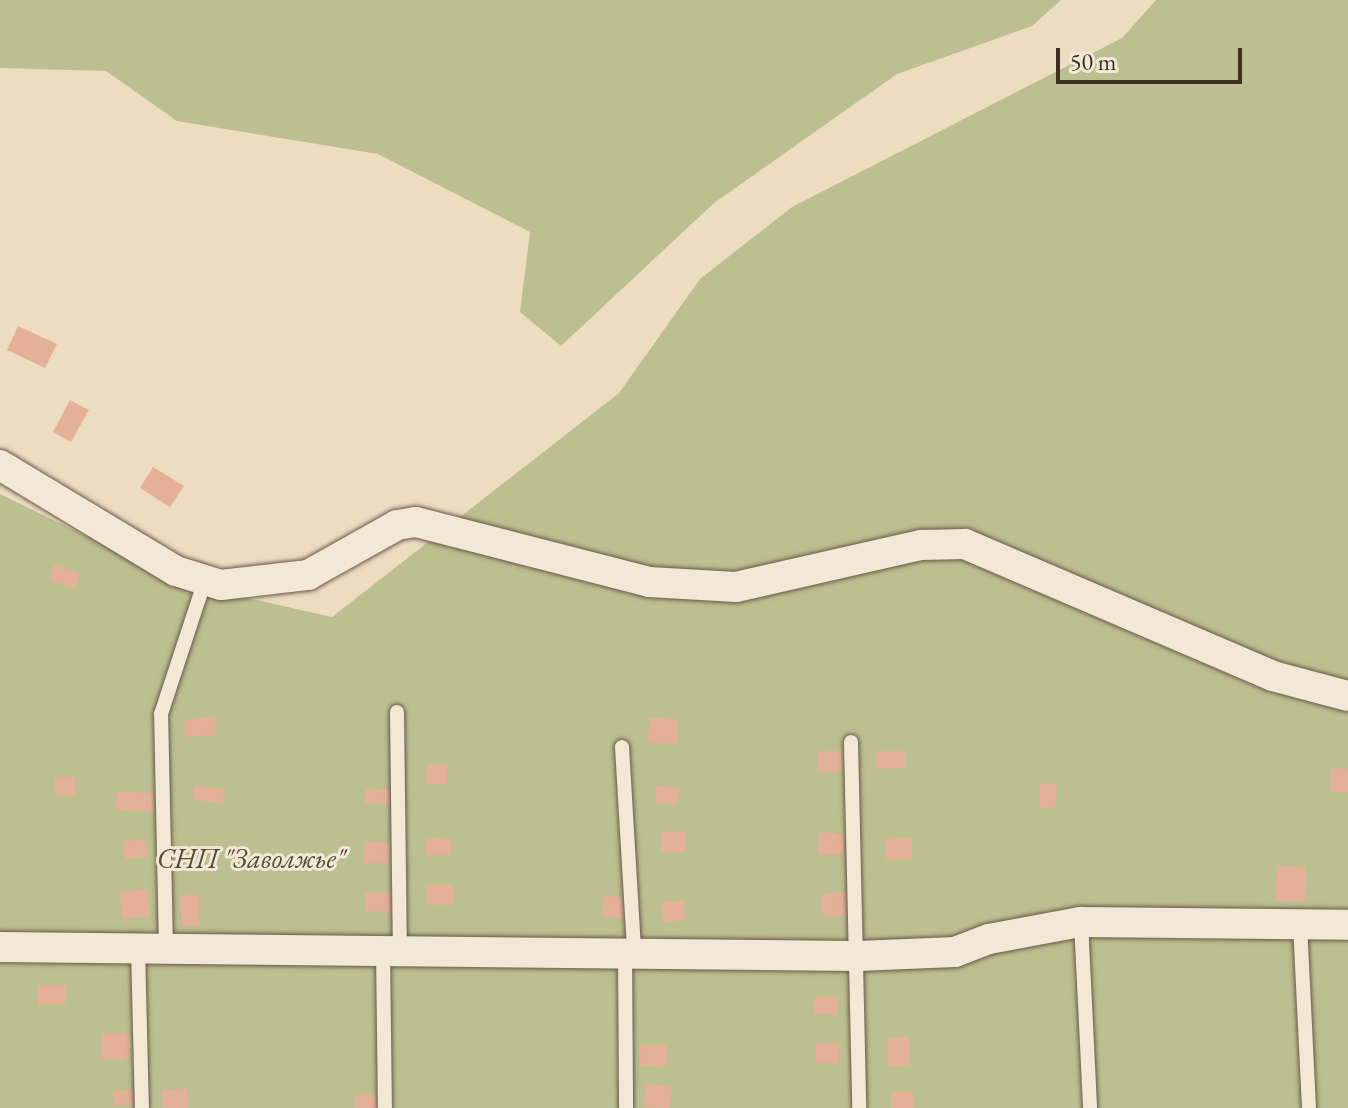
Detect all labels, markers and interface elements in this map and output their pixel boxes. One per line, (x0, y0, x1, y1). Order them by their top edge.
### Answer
scale bar (1060, 32, 1246, 82)
text: 50 m (1070, 46, 1117, 77)
park label: СНП "Заволжье" (157, 841, 345, 875)

